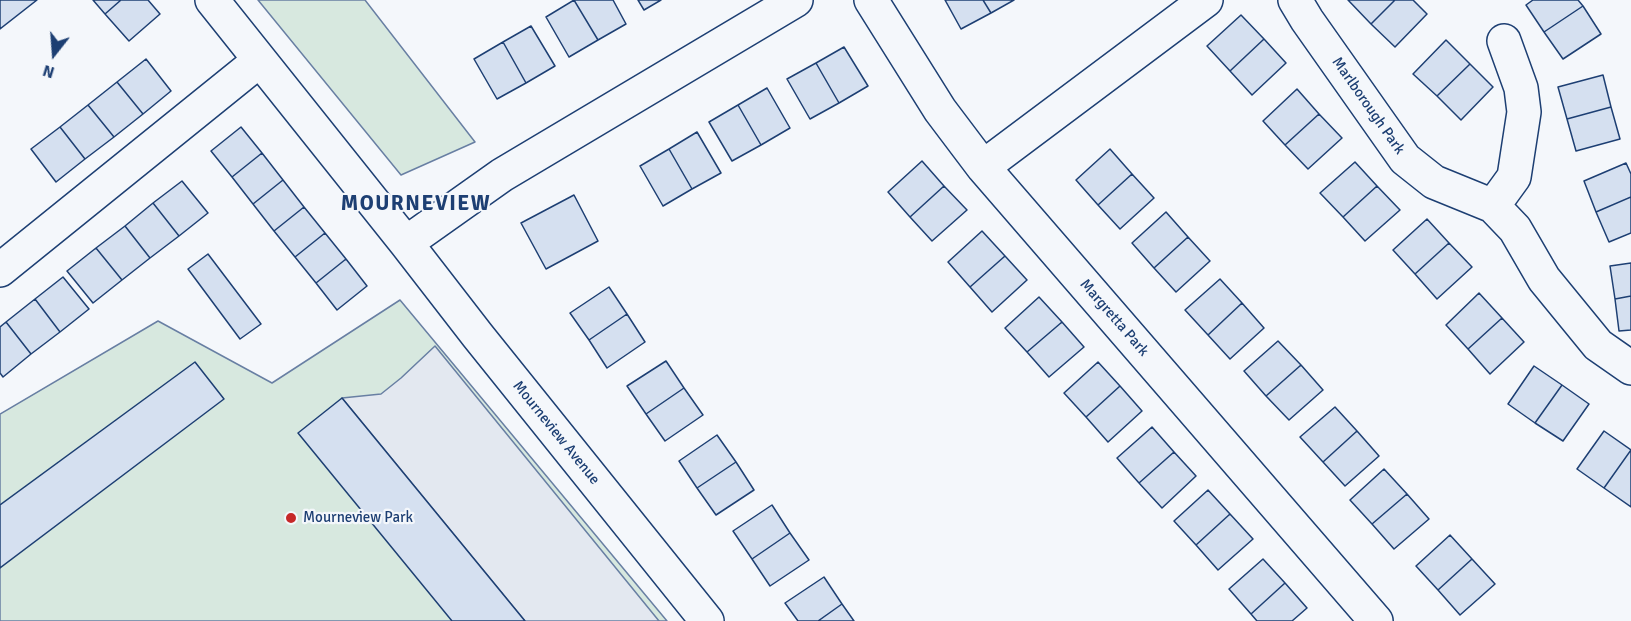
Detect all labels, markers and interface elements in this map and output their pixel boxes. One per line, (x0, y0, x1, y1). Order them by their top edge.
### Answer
north arrow (24, 24, 84, 84)
street label: Marlborough Park (1328, 54, 1408, 158)
text: N (40, 60, 57, 82)
district label: MOURNEVIEW (341, 191, 491, 217)
street label: Margretta Park (1076, 276, 1152, 360)
street label: Mourneview Avenue (509, 378, 603, 488)
place label: Mourneview Park (303, 509, 413, 527)
marker: Mourneview Park (284, 511, 298, 525)

